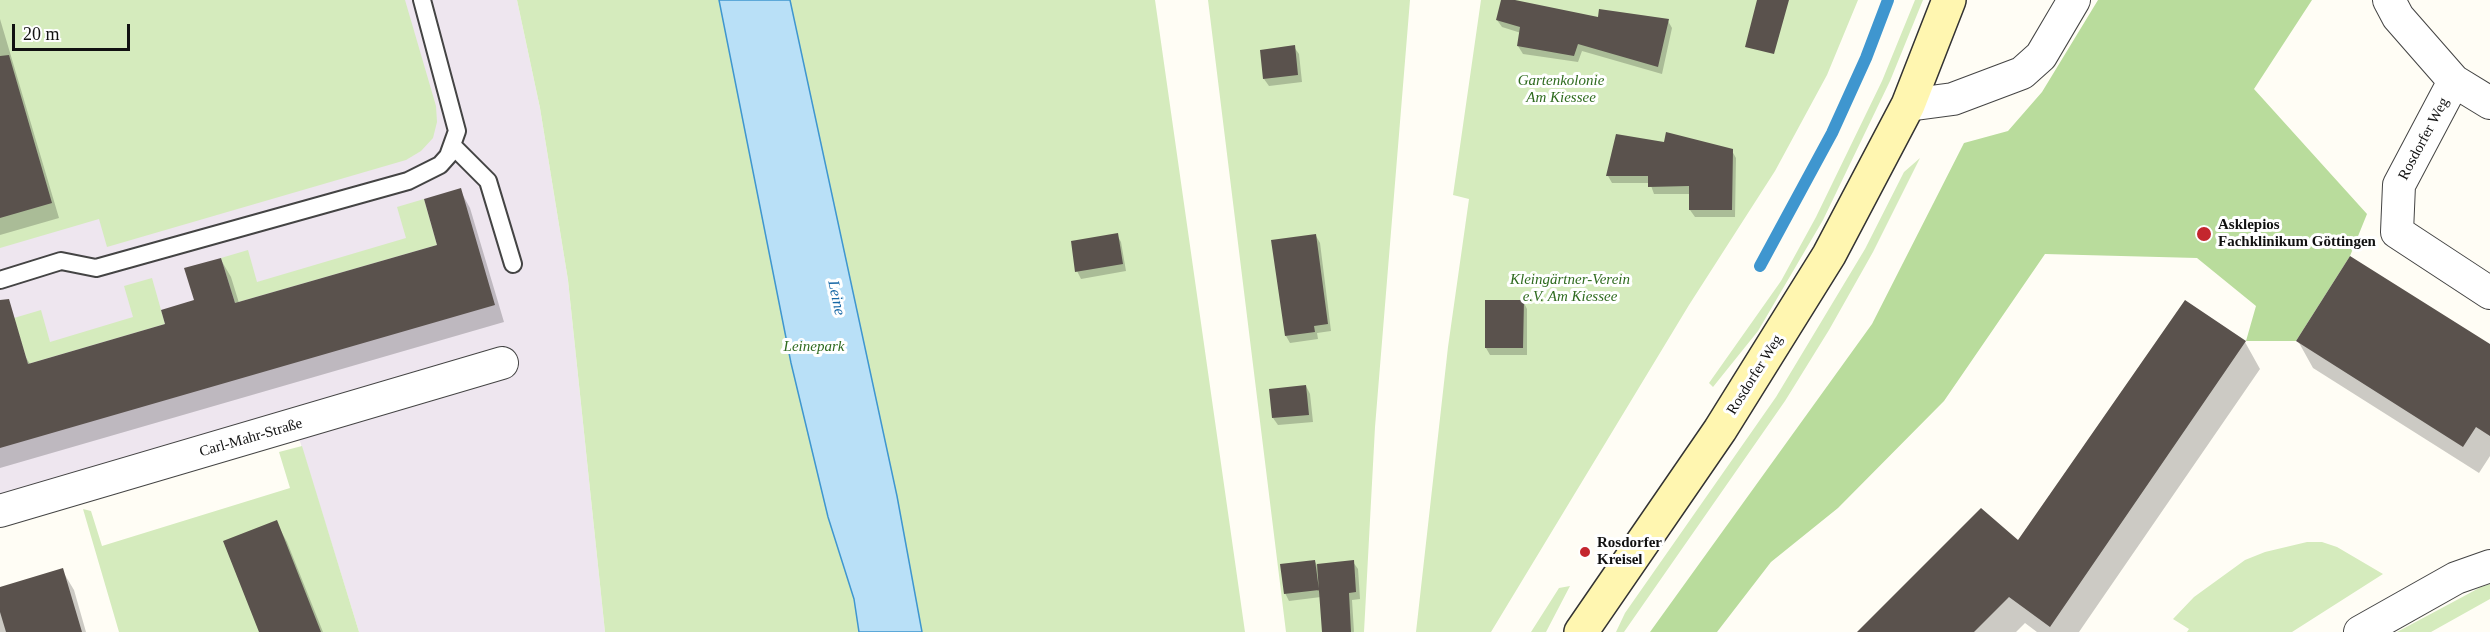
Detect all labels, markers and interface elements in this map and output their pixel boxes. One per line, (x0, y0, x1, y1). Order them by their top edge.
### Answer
scale bar (15, 12, 134, 50)
text: 20 m (23, 24, 60, 44)
park label: Gartenkolonie Am Kiessee (1518, 72, 1604, 107)
street label: Rosdorfer Weg (2395, 95, 2453, 183)
place label: Asklepios Fachklinikum Göttingen (2218, 216, 2376, 251)
marker: Asklepios Fachklinikum Göttingen (2195, 225, 2213, 243)
park label: Kleingärtner-Verein e.V. Am Kiessee (1510, 271, 1630, 306)
water label: Leine (823, 279, 849, 317)
street label: Rosdorfer Weg (1723, 332, 1787, 418)
park label: Leinepark (784, 338, 844, 356)
street label: Carl-Mahr-Straße (197, 415, 305, 461)
place label: Rosdorfer Kreisel (1597, 534, 1662, 569)
marker: Rosdorfer Kreisel (1578, 545, 1592, 559)

